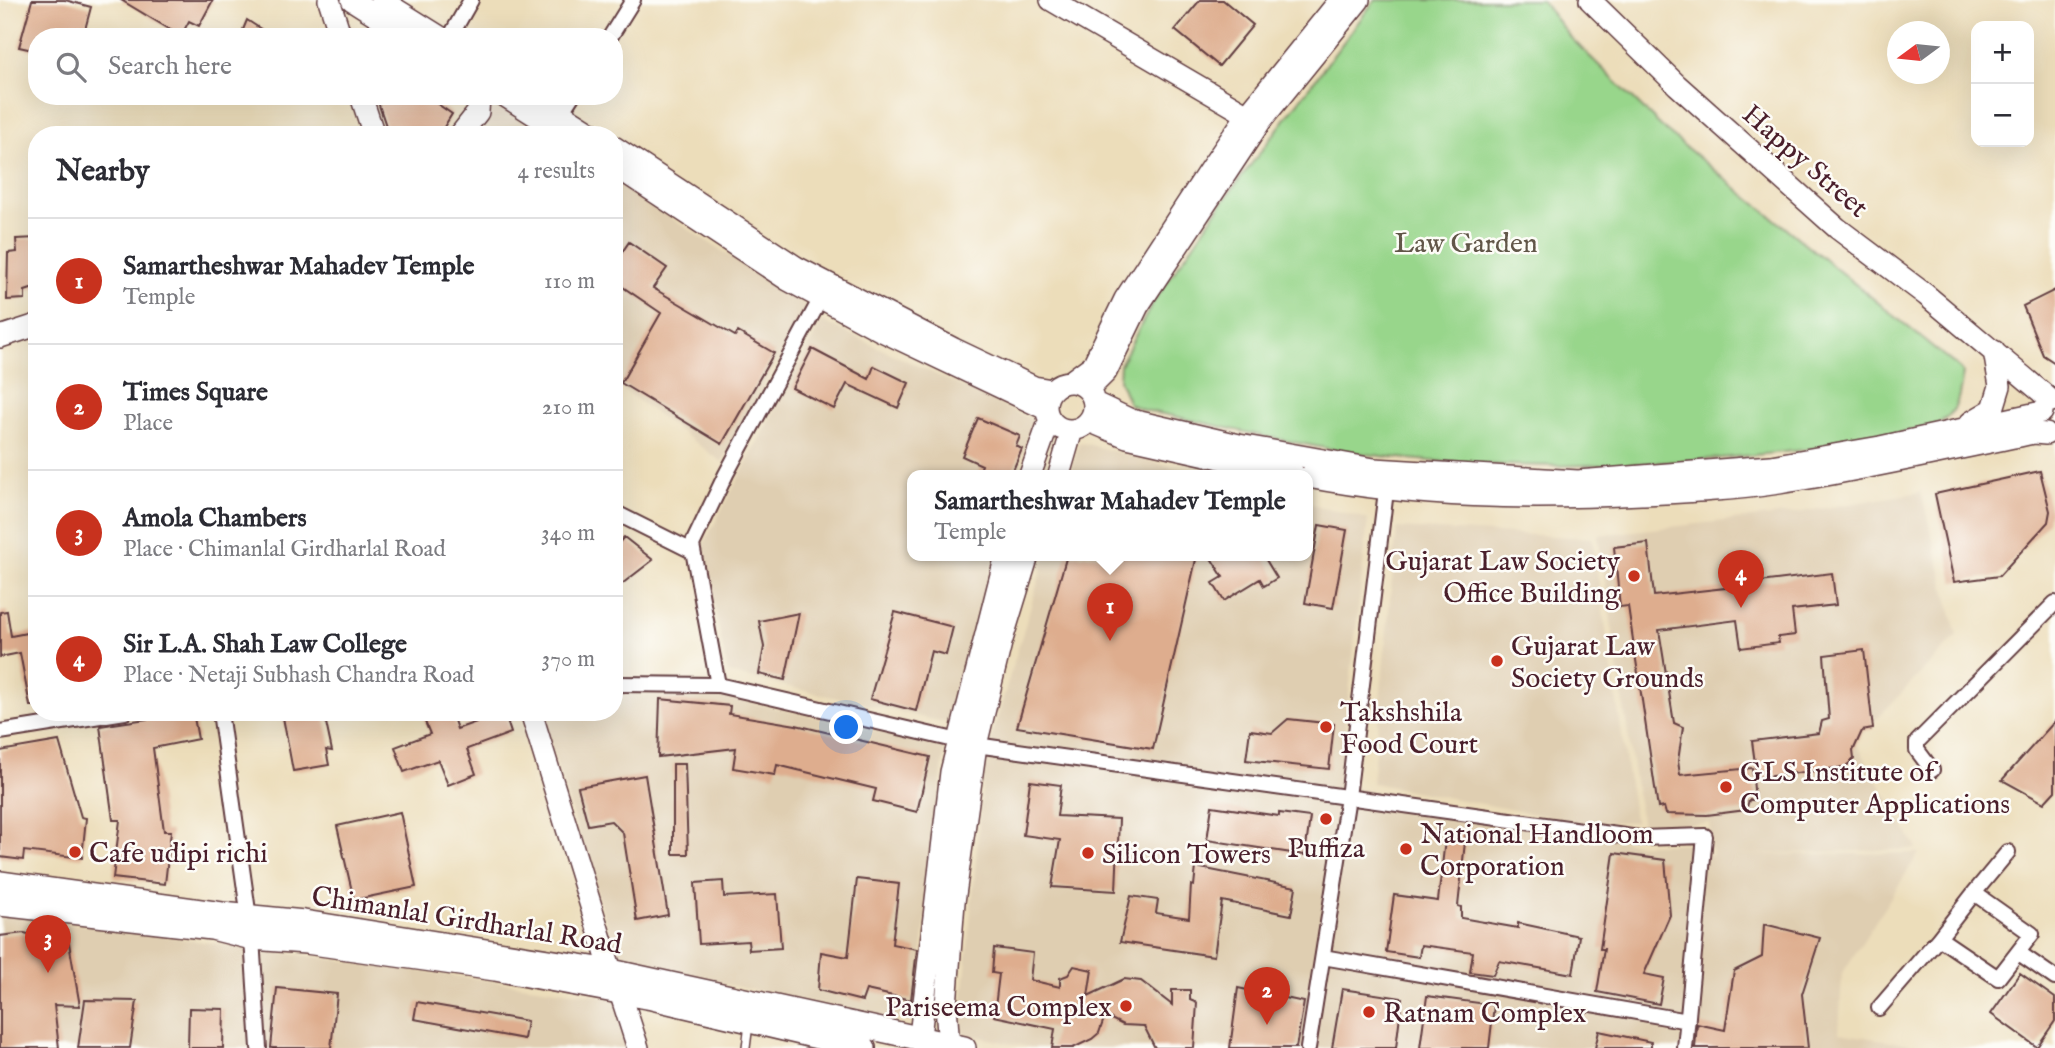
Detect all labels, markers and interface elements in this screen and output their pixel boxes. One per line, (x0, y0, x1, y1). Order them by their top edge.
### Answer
north arrow (1887, 21, 1950, 84)
map controls (1971, 21, 2034, 147)
button: + (1971, 21, 2034, 84)
search box (28, 28, 623, 105)
icon: search (52, 48, 90, 86)
text: Search here (108, 50, 232, 83)
button: − (1971, 84, 2034, 147)
street label: Happy Street (1734, 98, 1875, 226)
text: Nearby (56, 153, 149, 191)
text: 4 results (517, 157, 595, 186)
park label: Law Garden (1394, 227, 1538, 262)
text: Samartheshwar Mahadev Temple (123, 250, 475, 283)
text: 1 (75, 267, 83, 296)
text: 110 m (544, 267, 595, 296)
text: Temple (123, 283, 195, 312)
text: Times Square (123, 376, 268, 409)
text: 2 (74, 393, 84, 422)
text: 210 m (542, 393, 595, 422)
text: Place (123, 409, 173, 438)
popup (907, 470, 1313, 561)
text: Samartheshwar Mahadev Temple (934, 485, 1286, 518)
text: Amola Chambers (123, 502, 307, 535)
text: Temple (934, 518, 1006, 547)
text: 3 (75, 519, 83, 548)
text: 340 m (541, 519, 595, 548)
text: Place · Chimanlal Girdharlal Road (123, 535, 446, 564)
place label: Gujarat Law Society Office Building (1385, 545, 1621, 612)
pin: 4 (1718, 550, 1764, 608)
marker: Gujarat Law Society Office Building (1626, 568, 1642, 584)
pin: 1 (1087, 583, 1133, 641)
text: Sir L.A. Shah Law College (123, 628, 407, 661)
place label: Gujarat Law Society Grounds (1511, 630, 1704, 697)
text: 4 (73, 645, 85, 674)
text: 370 m (542, 645, 595, 674)
marker: Gujarat Law Society Grounds (1489, 653, 1505, 669)
text: Place · Netaji Subhash Chandra Road (123, 661, 474, 690)
place label: Takshshila Food Court (1340, 696, 1479, 763)
your location (829, 710, 863, 744)
marker: Takshshila Food Court (1318, 719, 1334, 735)
place label: GLS Institute of Computer Applications (1740, 756, 2010, 823)
marker: GLS Institute of Computer Applications (1718, 779, 1734, 795)
marker: Puffiza (1318, 811, 1334, 827)
place label: National Handloom Corporation (1420, 818, 1654, 885)
place label: Puffiza (1287, 832, 1366, 867)
place label: Cafe udipi richi (89, 837, 268, 872)
place label: Silicon Towers (1102, 838, 1271, 873)
marker: National Handloom Corporation (1398, 841, 1414, 857)
marker: Cafe udipi richi (67, 844, 83, 860)
marker: Silicon Towers (1080, 845, 1096, 861)
street label: Chimanlal Girdharlal Road (309, 880, 624, 963)
pin: 3 (25, 915, 71, 973)
pin: 2 (1244, 967, 1290, 1025)
place label: Pariseema Complex (885, 991, 1112, 1026)
place label: Ratnam Complex (1383, 997, 1587, 1032)
marker: Pariseema Complex (1118, 998, 1134, 1014)
marker: Ratnam Complex (1361, 1004, 1377, 1020)

